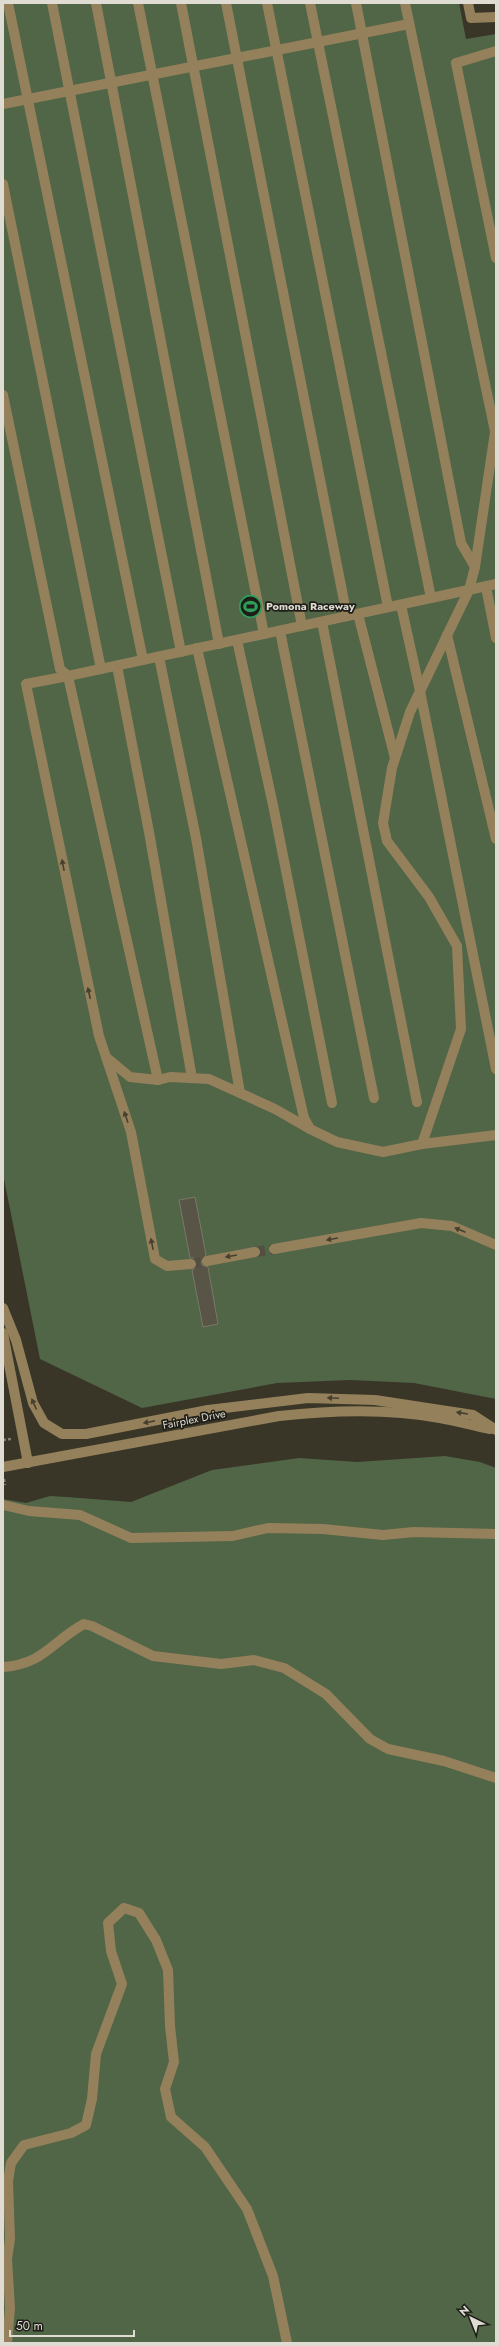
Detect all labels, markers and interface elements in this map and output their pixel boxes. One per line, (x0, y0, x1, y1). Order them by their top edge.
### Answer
sports icon: Pomona Raceway (237, 593, 263, 619)
place label: Pomona Raceway (266, 598, 355, 614)
one-way arrow (59, 859, 65, 872)
one-way arrow (86, 987, 92, 999)
one-way arrow (123, 1111, 129, 1123)
one-way arrow (455, 1227, 466, 1233)
one-way arrow (326, 1237, 339, 1243)
one-way arrow (149, 1238, 155, 1251)
one-way arrow (225, 1254, 237, 1260)
one-way arrow (327, 1395, 339, 1402)
one-way arrow (31, 1398, 37, 1410)
street label: Fairplex Drive (161, 1405, 227, 1433)
one-way arrow (456, 1410, 468, 1416)
one-way arrow (143, 1419, 155, 1425)
north arrow (451, 2298, 491, 2338)
text: N (456, 2302, 473, 2320)
scale bar (10, 2312, 134, 2338)
text: 50 m (16, 2317, 43, 2335)

